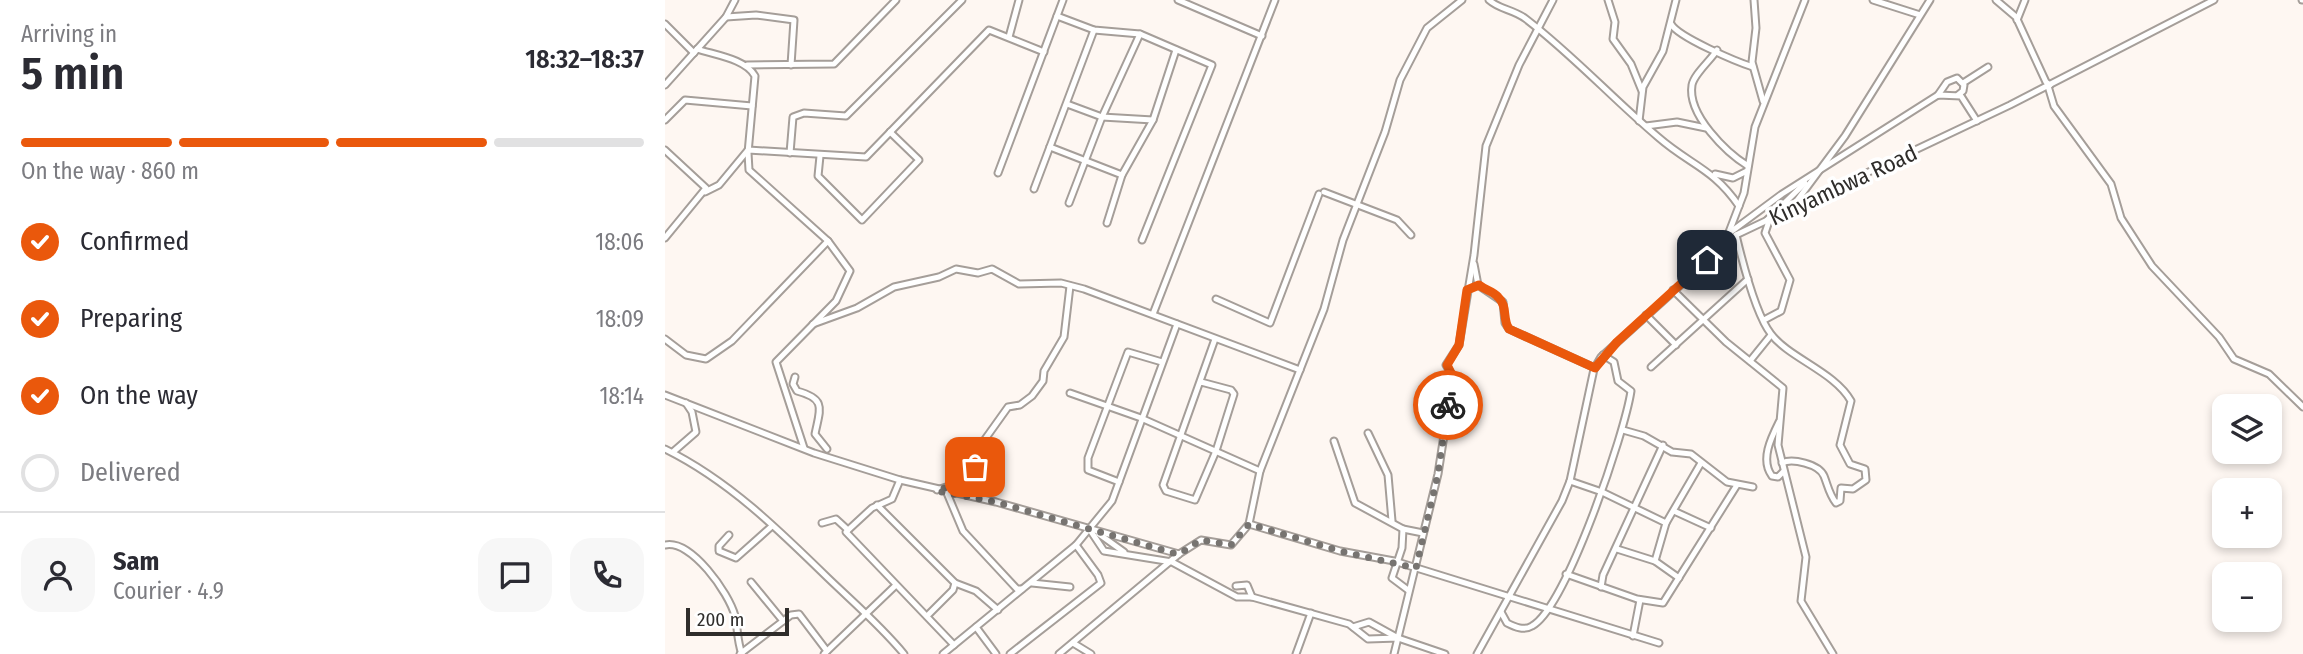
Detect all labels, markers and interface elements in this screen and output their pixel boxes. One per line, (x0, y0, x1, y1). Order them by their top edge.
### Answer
text: Arriving in (21, 20, 117, 48)
text: 18:32–18:37 (525, 44, 644, 75)
text: 5 min (21, 46, 124, 101)
street label: Kinyambwa Road (1764, 138, 1922, 232)
text: On the way · 860 m (21, 157, 199, 185)
icon: check (21, 223, 59, 261)
text: Confirmed (80, 226, 190, 257)
text: 18:06 (595, 228, 644, 256)
pin (1677, 230, 1737, 290)
icon: home (1688, 241, 1726, 279)
icon: check (21, 300, 59, 338)
text: Preparing (80, 303, 182, 334)
text: 18:09 (596, 305, 644, 333)
courier (1413, 370, 1483, 440)
icon: check (21, 377, 59, 415)
text: On the way (80, 380, 198, 411)
text: 18:14 (599, 382, 644, 410)
icon: bike (1429, 386, 1467, 424)
map controls (2212, 394, 2282, 632)
button: layers (2212, 394, 2282, 464)
pin (945, 437, 1005, 497)
icon: bag (956, 448, 994, 486)
text: Delivered (80, 457, 181, 488)
button: + (2212, 478, 2282, 548)
button: person (21, 538, 95, 612)
button: chat (478, 538, 552, 612)
button: phone (570, 538, 644, 612)
text: Sam (113, 546, 159, 577)
button: − (2212, 562, 2282, 632)
text: Courier · 4.9 (113, 577, 224, 605)
scale bar (686, 605, 789, 637)
text: 200 m (697, 608, 744, 631)

